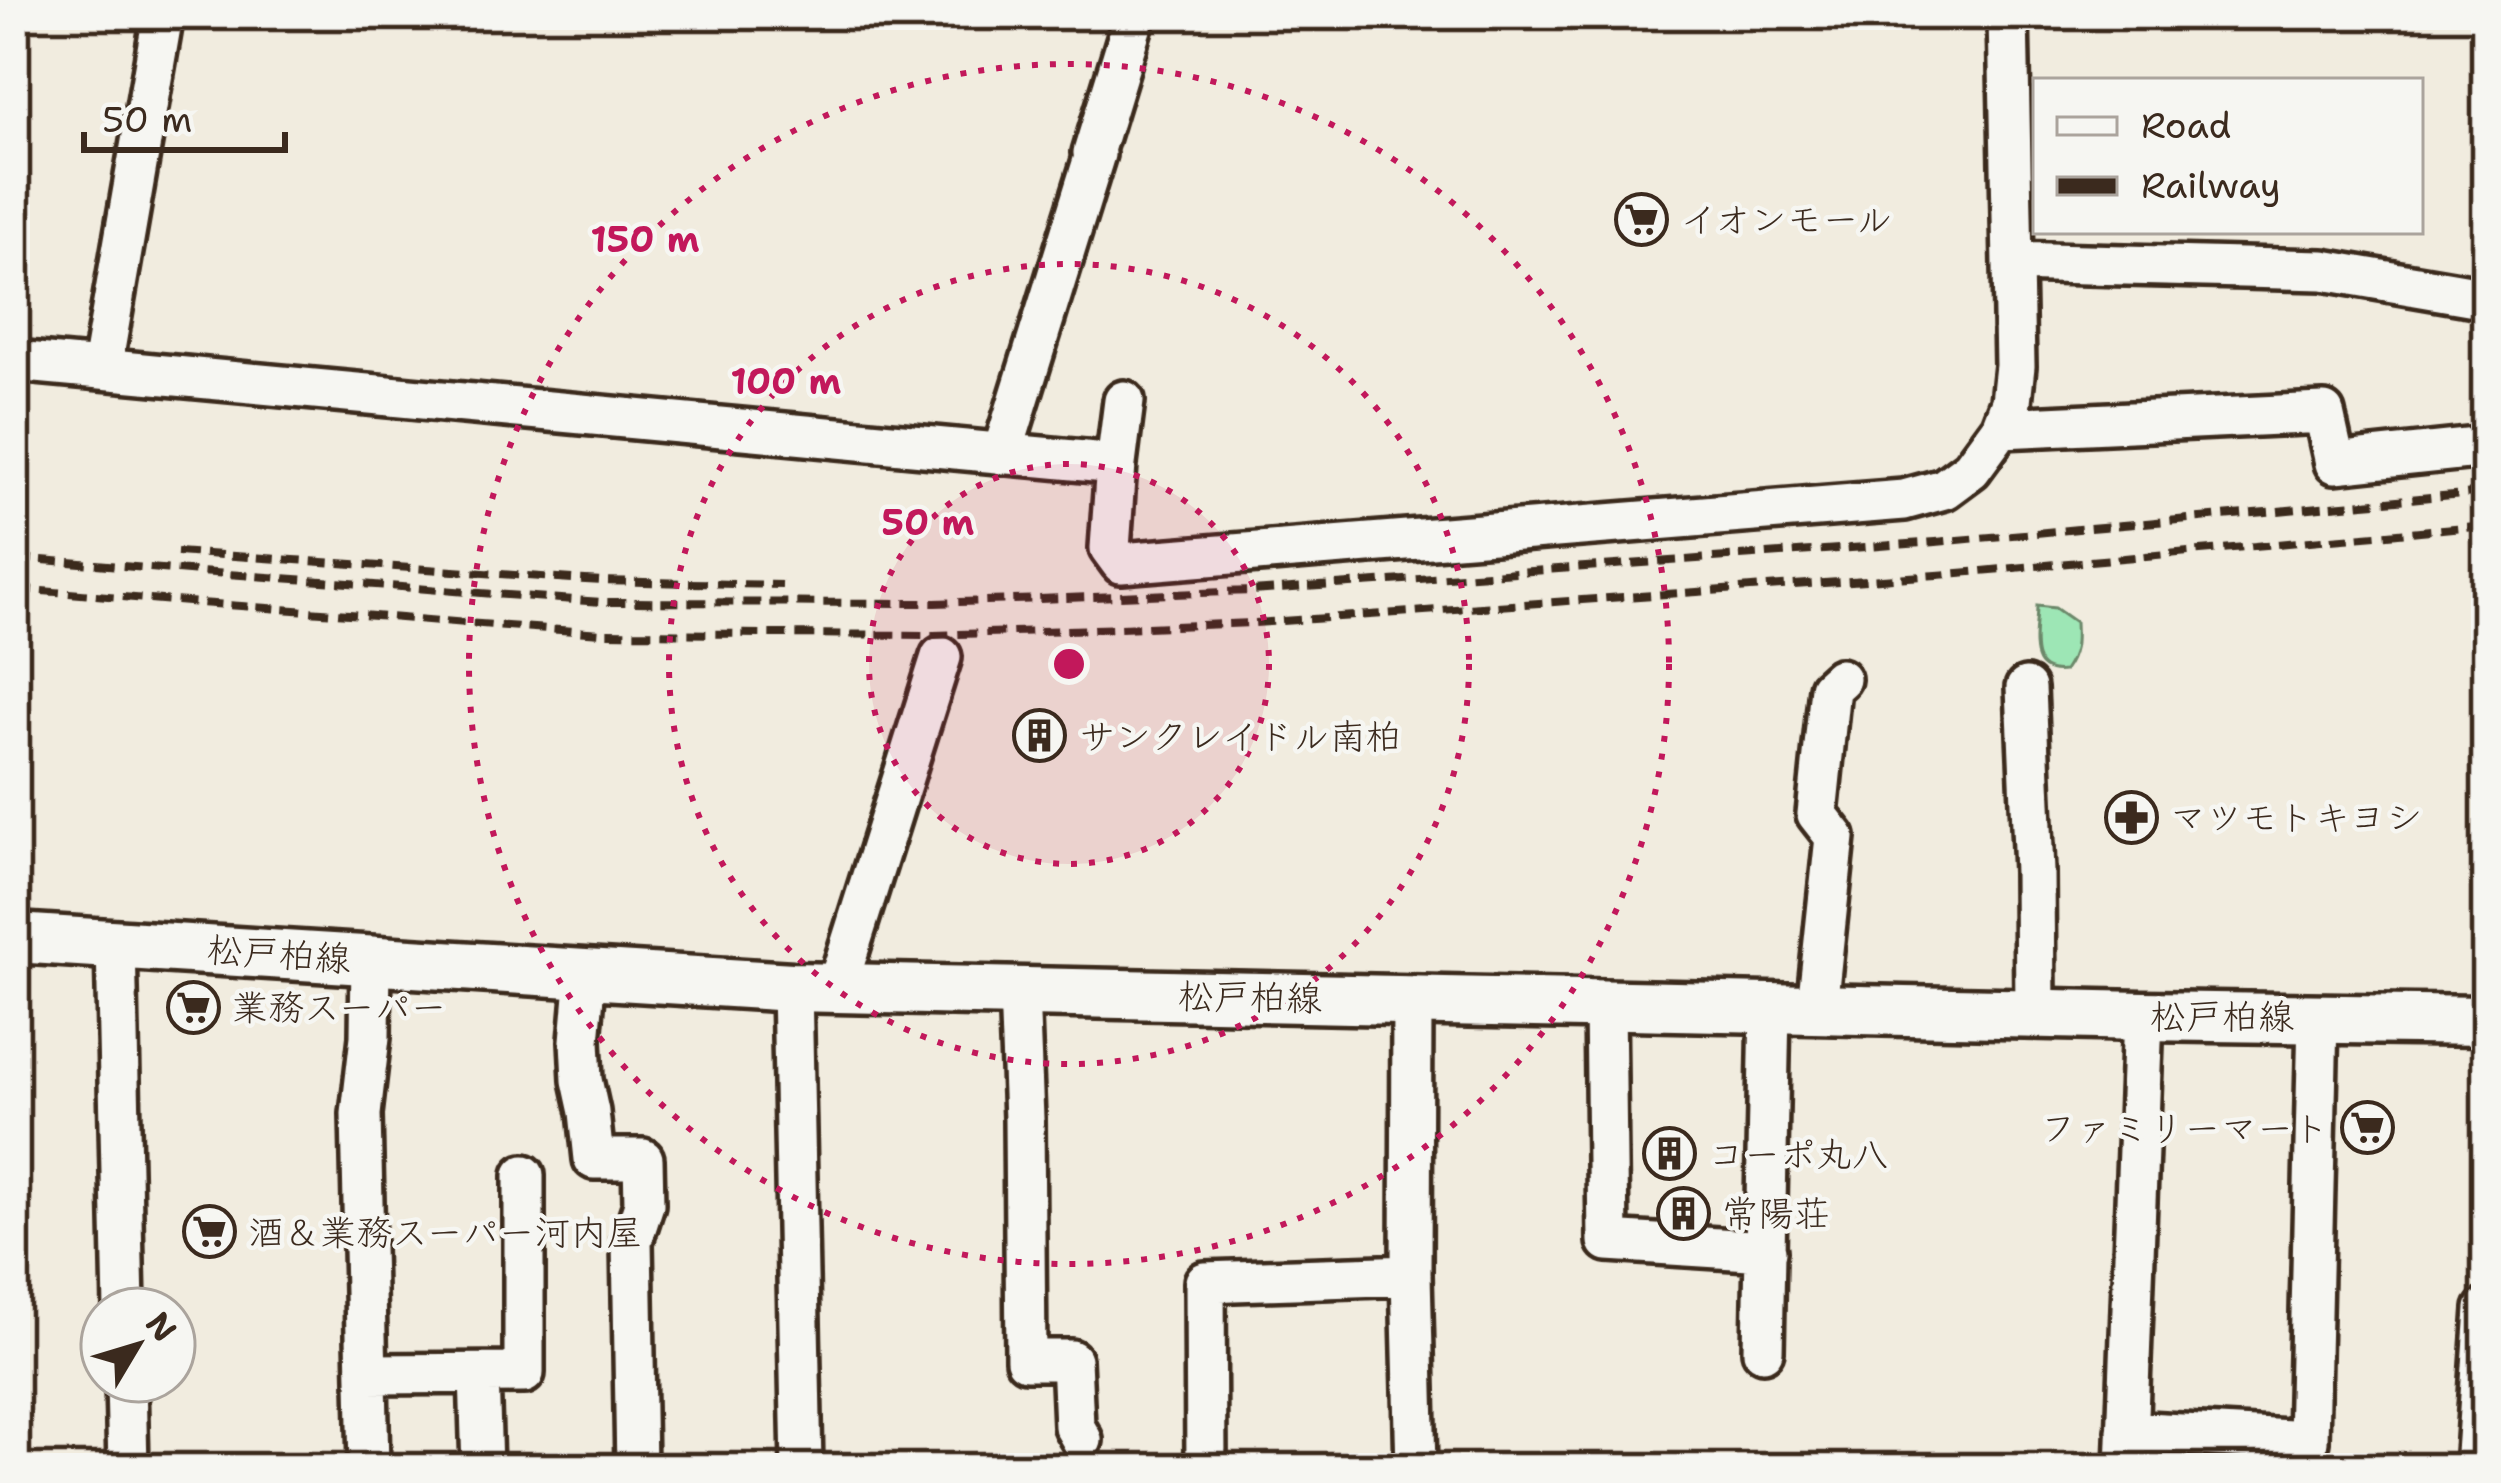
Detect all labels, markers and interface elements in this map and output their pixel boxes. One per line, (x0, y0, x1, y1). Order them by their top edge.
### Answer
scale bar (84, 78, 285, 152)
legend (2033, 78, 2423, 234)
text: 50 m (102, 95, 192, 144)
text: Road (2141, 101, 2231, 150)
text: Railway (2141, 161, 2281, 210)
supermarket icon: イオンモール (1613, 191, 1669, 247)
place label: イオンモール (1680, 195, 1892, 244)
text: 150 m (590, 215, 700, 264)
text: 100 m (731, 357, 842, 406)
text: 50 m (882, 498, 975, 547)
centre of rings (1048, 643, 1090, 685)
building icon: サンクレイドル南柏 (1012, 708, 1068, 764)
place label: サンクレイドル南柏 (1079, 712, 1402, 761)
pharmacy icon: マツモトキヨシ (2103, 789, 2159, 845)
place label: マツモトキヨシ (2170, 793, 2422, 842)
street label: 松戸柏線 (205, 925, 353, 983)
street label: 松戸柏線 (1178, 971, 1322, 1023)
supermarket icon: 業務スーパー (165, 979, 221, 1035)
place label: 業務スーパー (232, 983, 447, 1032)
street label: 松戸柏線 (2150, 992, 2294, 1041)
supermarket icon: ファミリーマート (2340, 1100, 2396, 1156)
place label: ファミリーマート (2040, 1104, 2329, 1153)
building icon: コーポ丸八 (1641, 1126, 1697, 1182)
place label: コーポ丸八 (1708, 1130, 1888, 1179)
building icon: 常陽荘 (1655, 1185, 1711, 1241)
place label: 常陽荘 (1722, 1189, 1830, 1238)
supermarket icon: 酒＆業務スーパー河内屋 (181, 1204, 237, 1260)
place label: 酒＆業務スーパー河内屋 (248, 1208, 643, 1257)
north arrow (78, 1285, 198, 1405)
text: N (135, 1303, 187, 1351)

